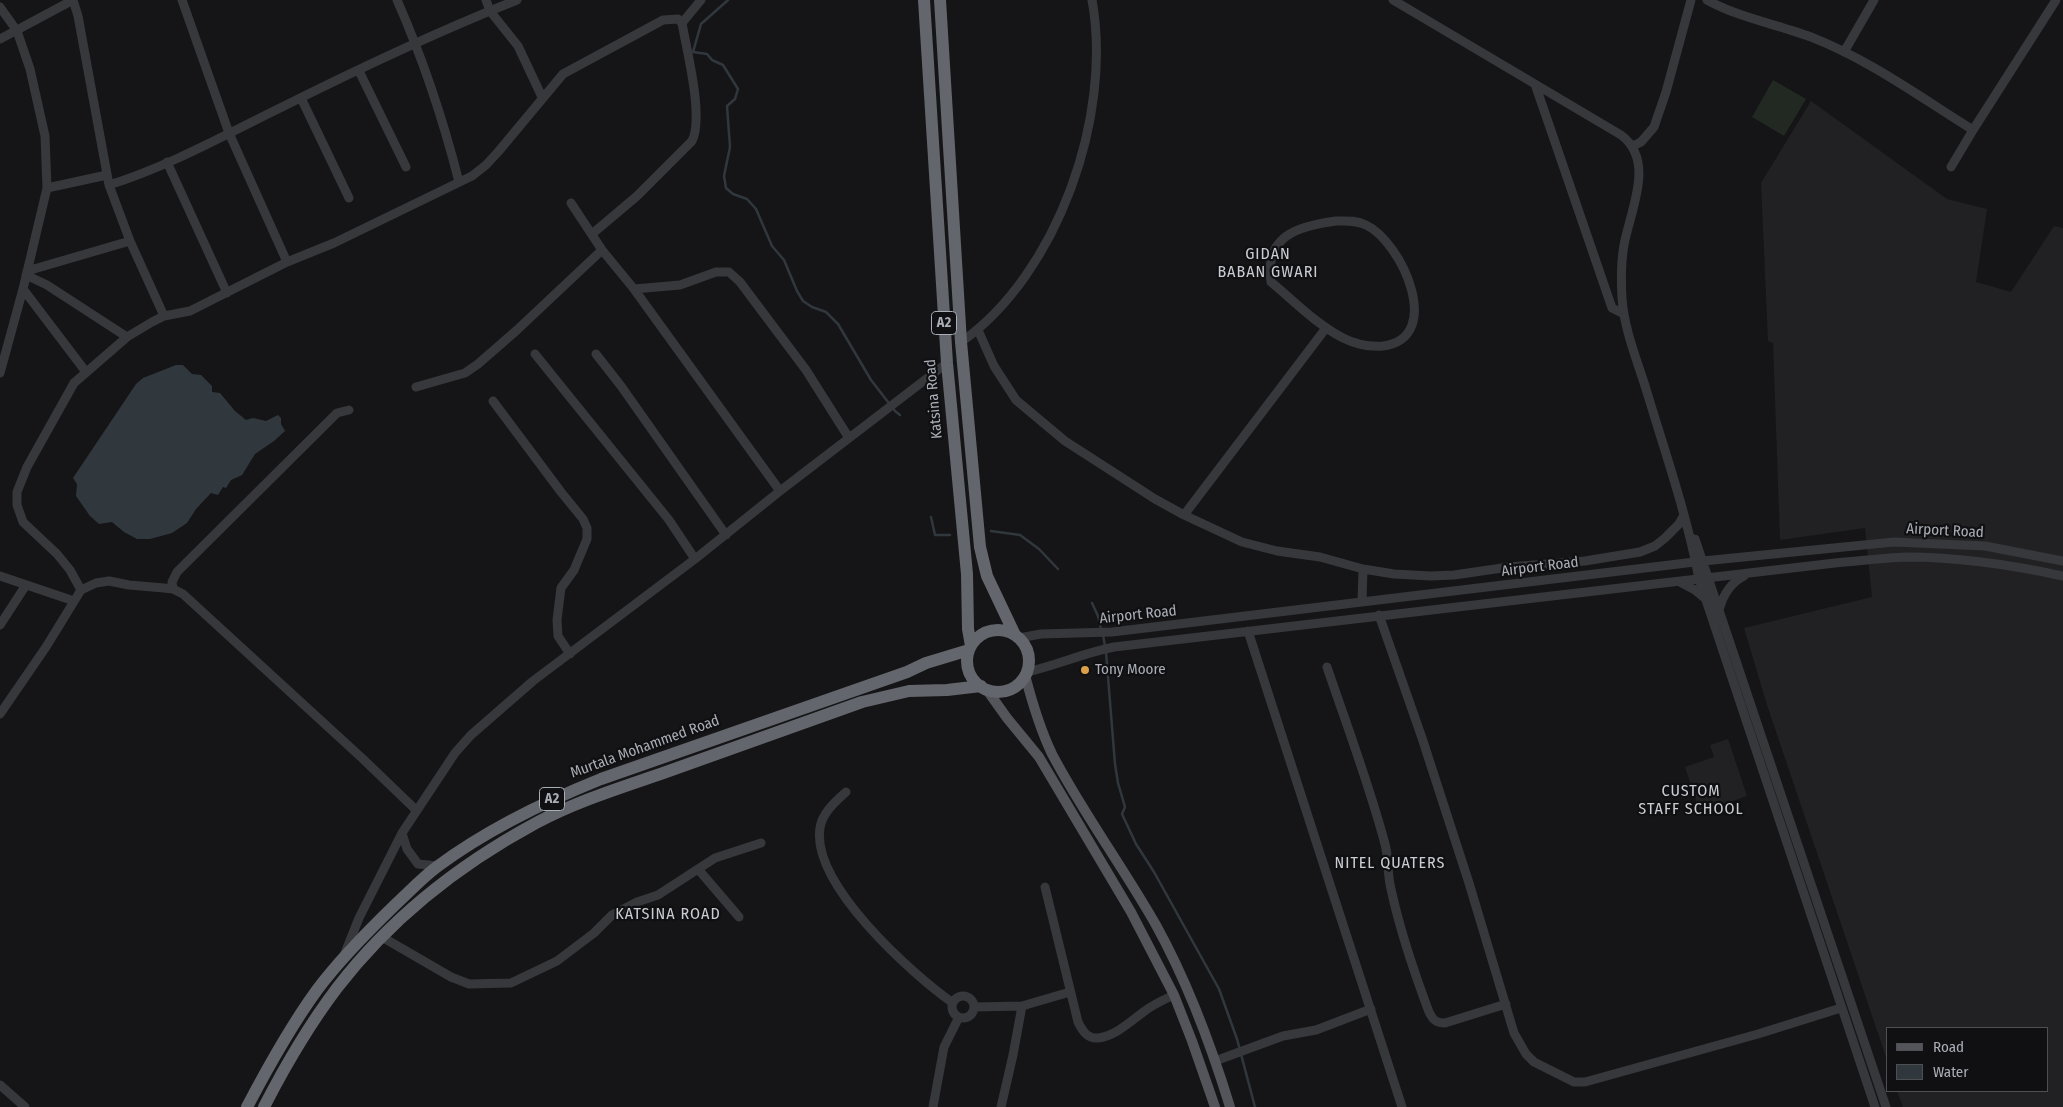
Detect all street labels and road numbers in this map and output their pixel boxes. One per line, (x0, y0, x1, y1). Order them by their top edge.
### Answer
road number: A2 (932, 312, 956, 334)
street label: Katsina Road (922, 358, 946, 440)
street label: Airport Road (1906, 520, 1984, 542)
street label: Airport Road (1500, 553, 1580, 581)
street label: Airport Road (1099, 602, 1177, 628)
street label: Murtala Mohammed Road (568, 712, 722, 782)
road number: A2 (540, 788, 564, 811)

